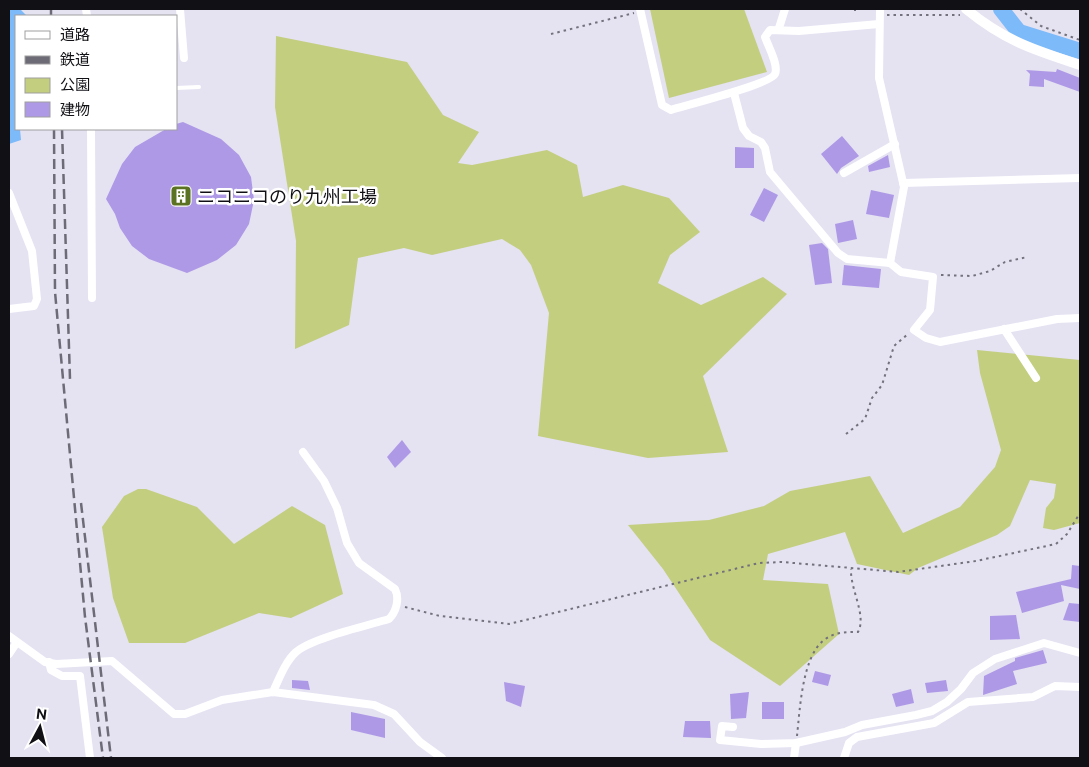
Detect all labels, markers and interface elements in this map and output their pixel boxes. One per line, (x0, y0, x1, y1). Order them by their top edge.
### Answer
legend (15, 15, 178, 130)
text: 道路 (60, 26, 90, 43)
text: 鉄道 (60, 51, 90, 68)
text: 公園 (60, 76, 90, 93)
text: 建物 (60, 101, 90, 118)
building icon: ニコニコのり九州工場 (169, 184, 193, 208)
place label: ニコニコのり九州工場 (197, 186, 377, 207)
north arrow (15, 702, 65, 752)
text: N (35, 705, 48, 723)

